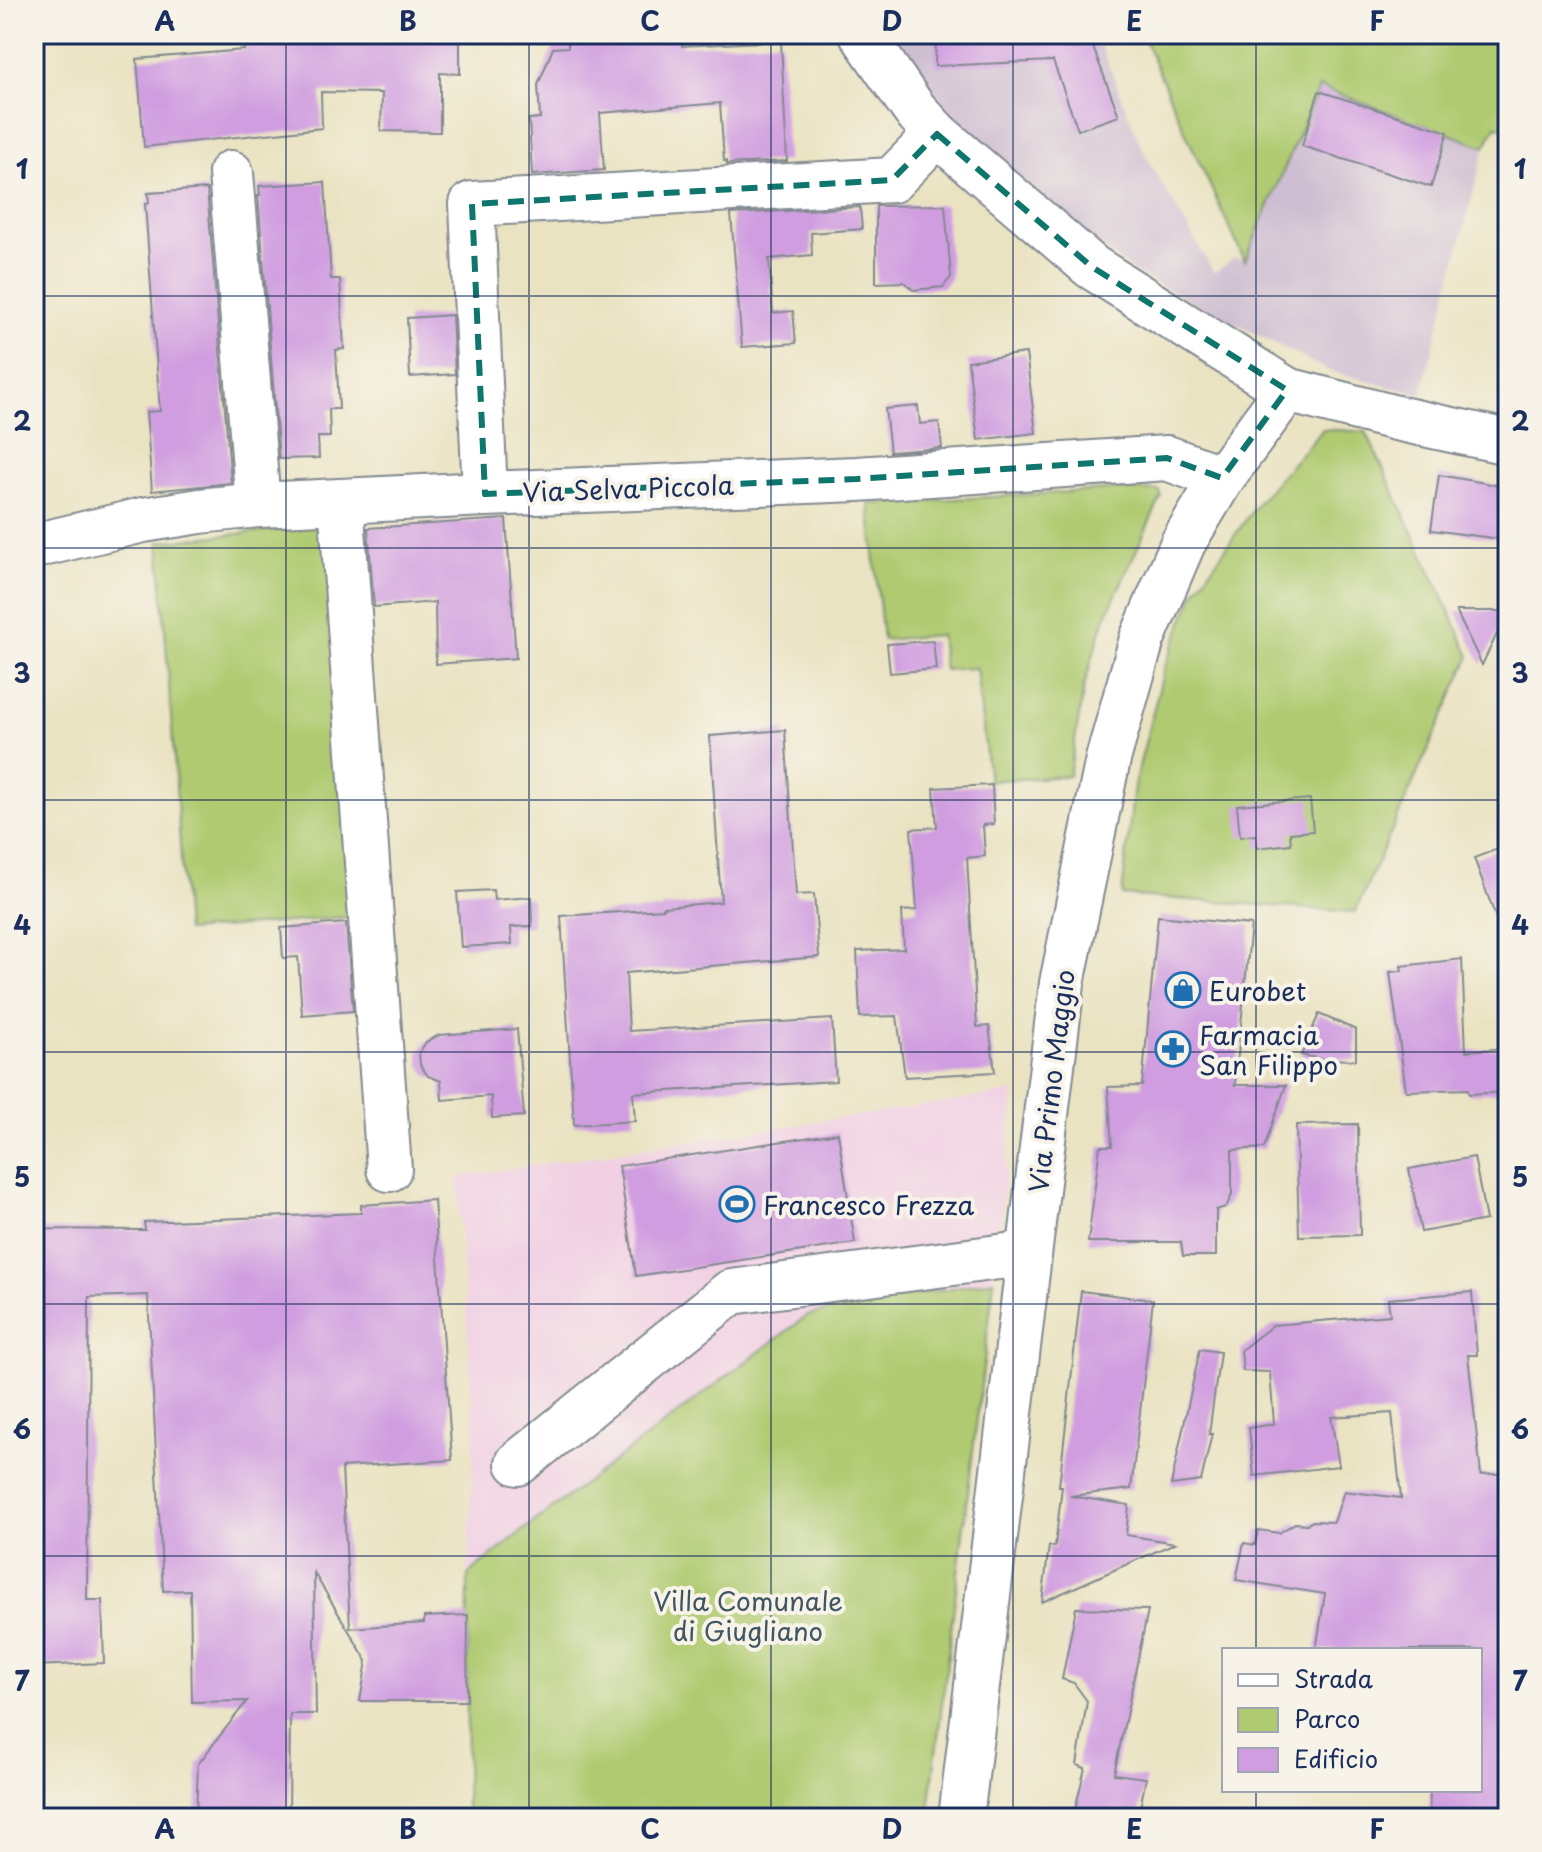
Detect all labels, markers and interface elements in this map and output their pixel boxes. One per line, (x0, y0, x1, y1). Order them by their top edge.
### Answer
text: A (155, 1, 175, 40)
text: B (399, 1, 417, 40)
text: C (640, 1, 660, 40)
text: D (882, 1, 902, 40)
text: E (1126, 1, 1142, 40)
text: F (1369, 1, 1385, 40)
text: 1 (16, 149, 28, 188)
text: 1 (1514, 149, 1526, 188)
text: 2 (13, 401, 31, 440)
text: 2 (1511, 401, 1529, 440)
street label: Via Selva Piccola (522, 465, 735, 511)
text: 3 (13, 653, 31, 692)
text: 3 (1511, 653, 1529, 692)
text: 4 (13, 905, 31, 944)
text: 4 (1511, 905, 1529, 944)
street label: Via Primo Maggio (1018, 967, 1084, 1195)
shop icon: Eurobet (1164, 971, 1202, 1009)
place label: Eurobet (1209, 971, 1306, 1010)
place label: Farmacia San Filippo (1199, 1015, 1338, 1084)
pharmacy icon: Farmacia San Filippo (1154, 1030, 1192, 1068)
text: 5 (14, 1157, 30, 1196)
text: 5 (1512, 1157, 1528, 1196)
sports icon: Francesco Frezza (718, 1185, 756, 1223)
place label: Francesco Frezza (763, 1185, 974, 1224)
text: 6 (13, 1409, 31, 1448)
text: 6 (1511, 1409, 1529, 1448)
park label: Villa Comunale di Giugliano (653, 1581, 843, 1650)
legend (1222, 1648, 1482, 1792)
text: Strada (1294, 1660, 1373, 1696)
text: 7 (15, 1661, 30, 1700)
text: 7 (1513, 1661, 1528, 1700)
text: Parco (1294, 1700, 1360, 1736)
text: Edificio (1294, 1740, 1378, 1776)
text: A (155, 1809, 175, 1848)
text: B (399, 1809, 417, 1848)
text: C (640, 1809, 660, 1848)
text: D (882, 1809, 902, 1848)
text: E (1126, 1809, 1142, 1848)
text: F (1369, 1809, 1385, 1848)

